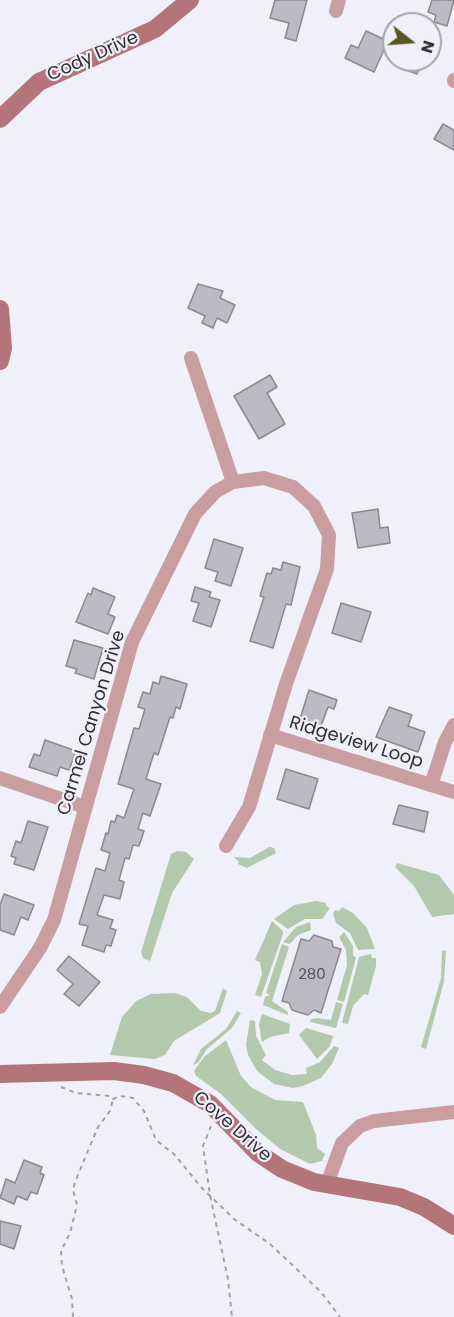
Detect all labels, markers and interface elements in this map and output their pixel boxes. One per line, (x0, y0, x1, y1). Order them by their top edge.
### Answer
north arrow (382, 12, 442, 72)
street label: Cody Drive (44, 27, 142, 87)
text: N (415, 38, 441, 56)
street label: Carmel Canyon Drive (54, 628, 130, 818)
street label: Ridgeview Loop (286, 712, 426, 774)
house number: 280 (298, 966, 326, 984)
street label: Cove Drive (188, 1087, 276, 1167)

